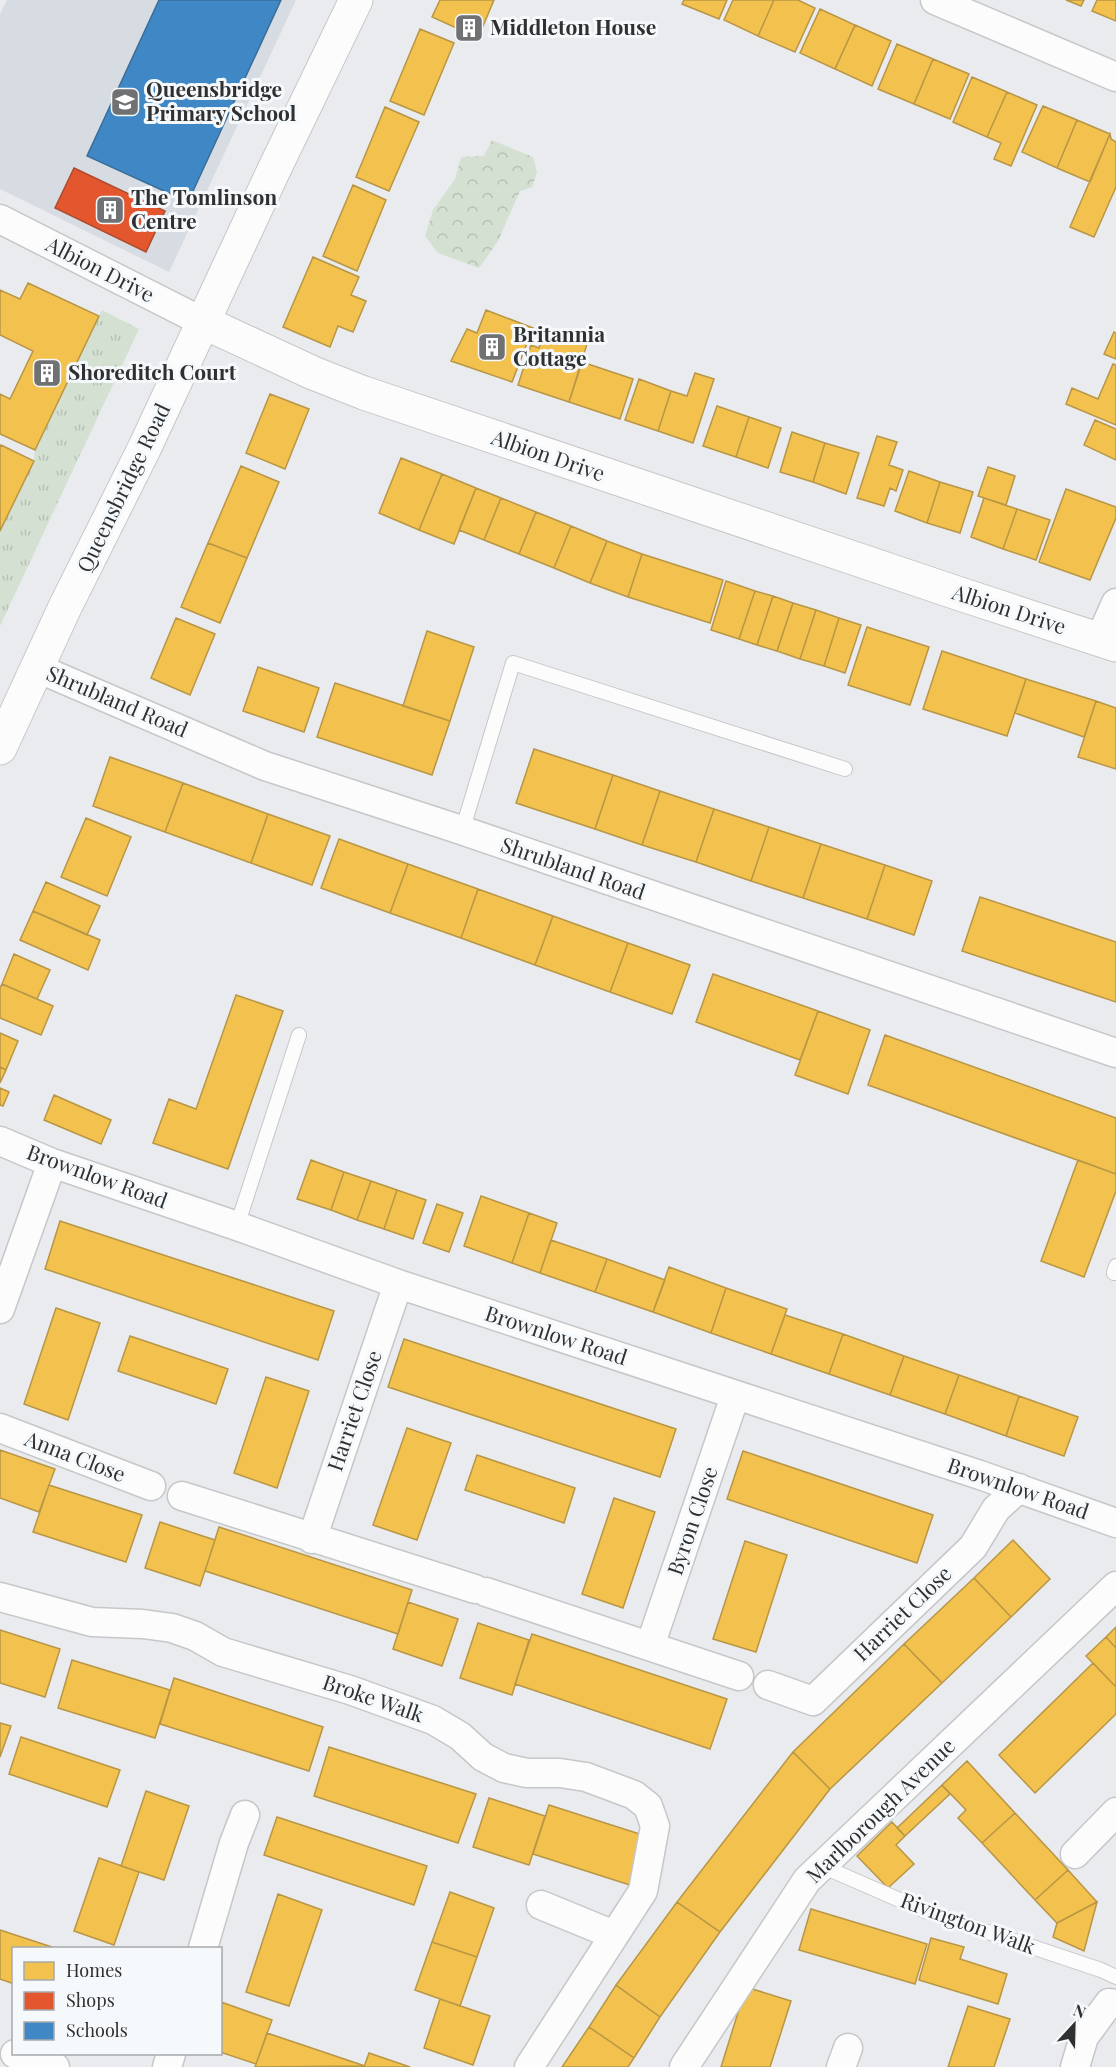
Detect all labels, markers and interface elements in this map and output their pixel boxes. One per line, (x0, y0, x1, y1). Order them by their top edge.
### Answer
building icon: Middleton House (453, 12, 485, 44)
place label: Middleton House (490, 12, 656, 40)
place label: Queensbridge Primary School (146, 74, 297, 126)
school or university icon: Queensbridge Primary School (109, 86, 141, 118)
place label: The Tomlinson Centre (131, 182, 277, 234)
building icon: The Tomlinson Centre (94, 194, 126, 226)
street label: Albion Drive (41, 229, 160, 307)
place label: Britannia Cottage (513, 319, 605, 371)
building icon: Britannia Cottage (476, 331, 508, 363)
building icon: Shoreditch Court (31, 357, 63, 389)
place label: Shoreditch Court (68, 357, 237, 385)
street label: Queensbridge Road (69, 398, 175, 576)
street label: Albion Drive (487, 421, 609, 487)
street label: Albion Drive (948, 576, 1070, 640)
street label: Shrubland Road (43, 658, 193, 743)
street label: Shrubland Road (498, 829, 650, 905)
street label: Brownlow Road (23, 1137, 172, 1214)
street label: Brownlow Road (482, 1298, 631, 1370)
street label: Harriet Close (319, 1346, 387, 1474)
street label: Anna Close (21, 1423, 130, 1487)
street label: Brownlow Road (944, 1450, 1093, 1524)
street label: Byron Close (659, 1462, 723, 1578)
street label: Harriet Close (847, 1559, 957, 1666)
street label: Broke Walk (319, 1667, 428, 1728)
street label: Marlborough Avenue (799, 1731, 960, 1888)
street label: Rivington Walk (897, 1885, 1040, 1960)
legend (12, 1947, 222, 2055)
text: Homes (66, 1958, 122, 1982)
text: Shops (66, 1988, 115, 2012)
north arrow (1044, 1995, 1104, 2055)
text: N (1071, 1999, 1090, 2023)
text: Schools (66, 2018, 128, 2042)

